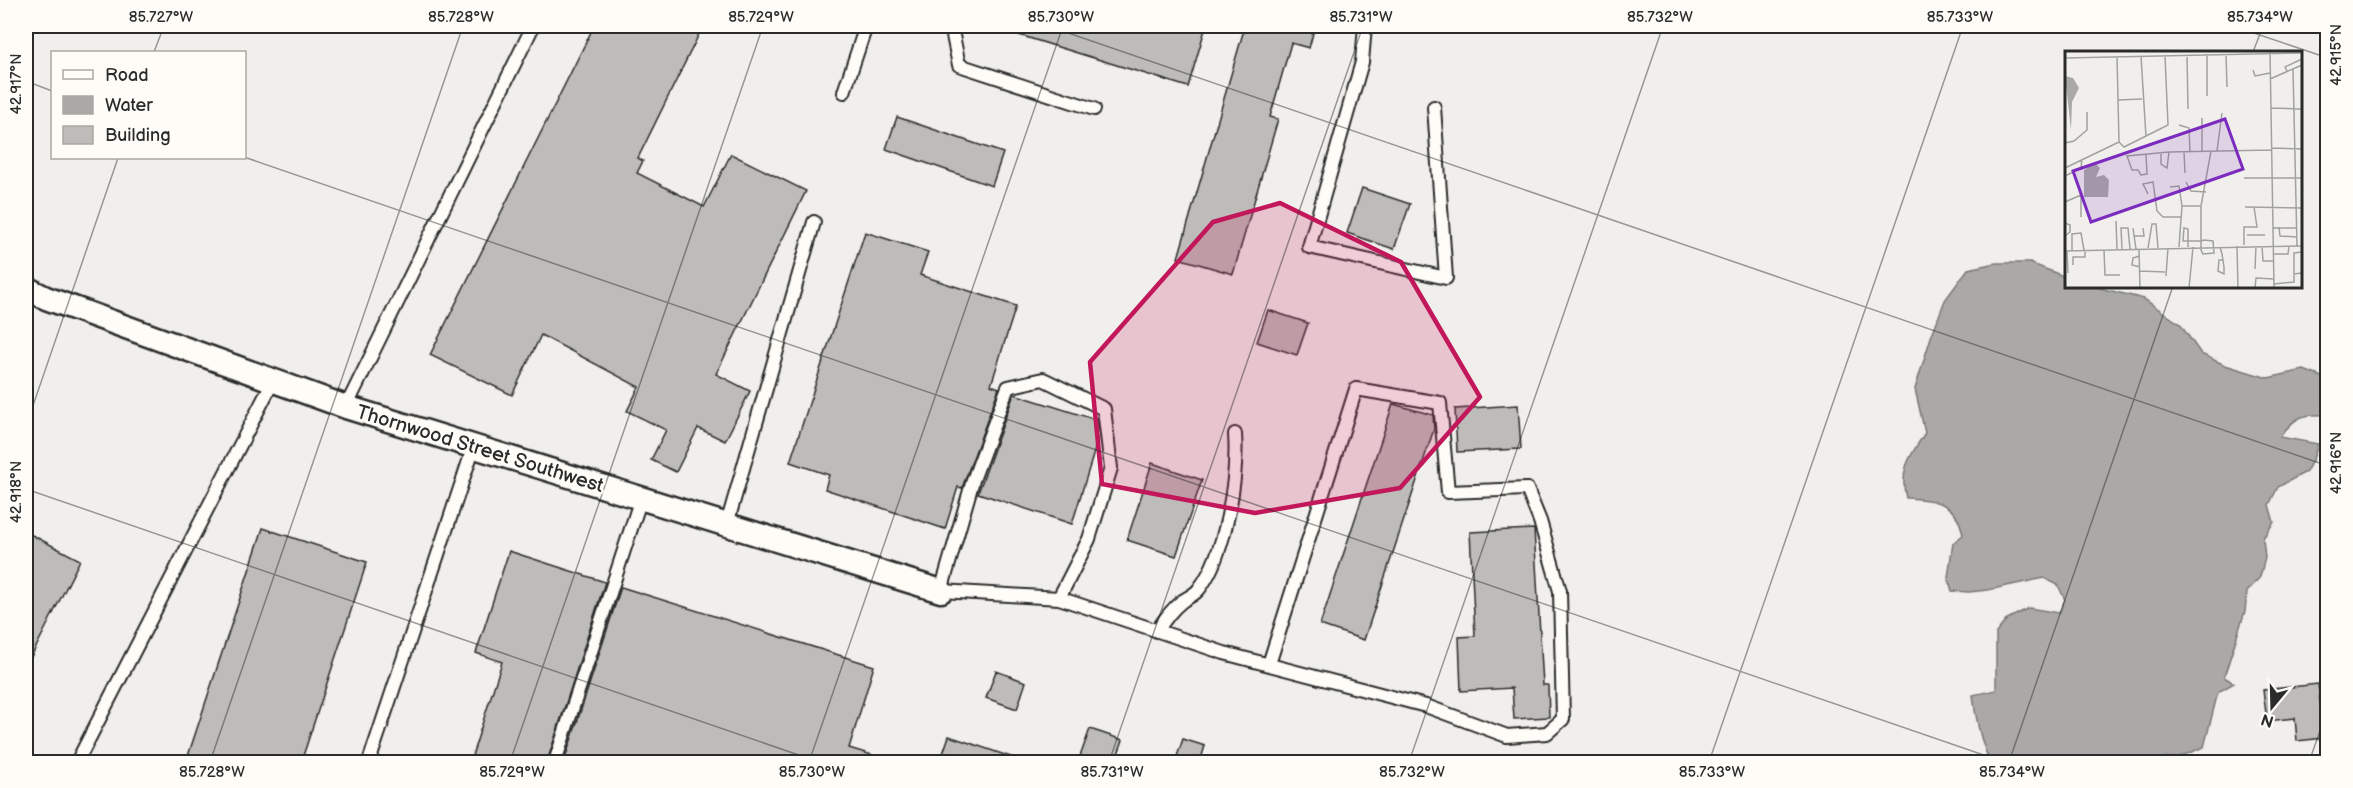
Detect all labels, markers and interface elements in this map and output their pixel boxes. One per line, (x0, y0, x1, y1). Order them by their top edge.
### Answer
text: 85.727°W (129, 8, 194, 27)
text: 85.728°W (428, 8, 494, 27)
text: 85.729°W (728, 8, 794, 27)
text: 85.730°W (1028, 8, 1094, 27)
text: 85.731°W (1329, 8, 1393, 27)
text: 85.732°W (1627, 8, 1693, 27)
text: 85.733°W (1927, 8, 1994, 27)
text: 85.734°W (2227, 8, 2293, 27)
text: 42.915°N (2327, 24, 2346, 86)
legend (51, 51, 246, 159)
inset map (2065, 51, 2302, 288)
text: 42.917°N (7, 54, 26, 114)
text: Road (105, 65, 149, 86)
text: Water (105, 95, 153, 116)
text: Building (105, 125, 171, 146)
street label: Thornwood Street Southwest (353, 400, 607, 498)
text: 42.916°N (2327, 432, 2346, 494)
text: 42.918°N (7, 461, 26, 523)
north arrow (2242, 677, 2302, 737)
text: N (2259, 709, 2276, 731)
text: 85.728°W (179, 763, 245, 782)
text: 85.729°W (479, 763, 545, 782)
text: 85.730°W (779, 763, 845, 782)
text: 85.731°W (1080, 763, 1144, 782)
text: 85.732°W (1379, 763, 1445, 782)
text: 85.733°W (1679, 763, 1746, 782)
text: 85.734°W (1979, 763, 2045, 782)

